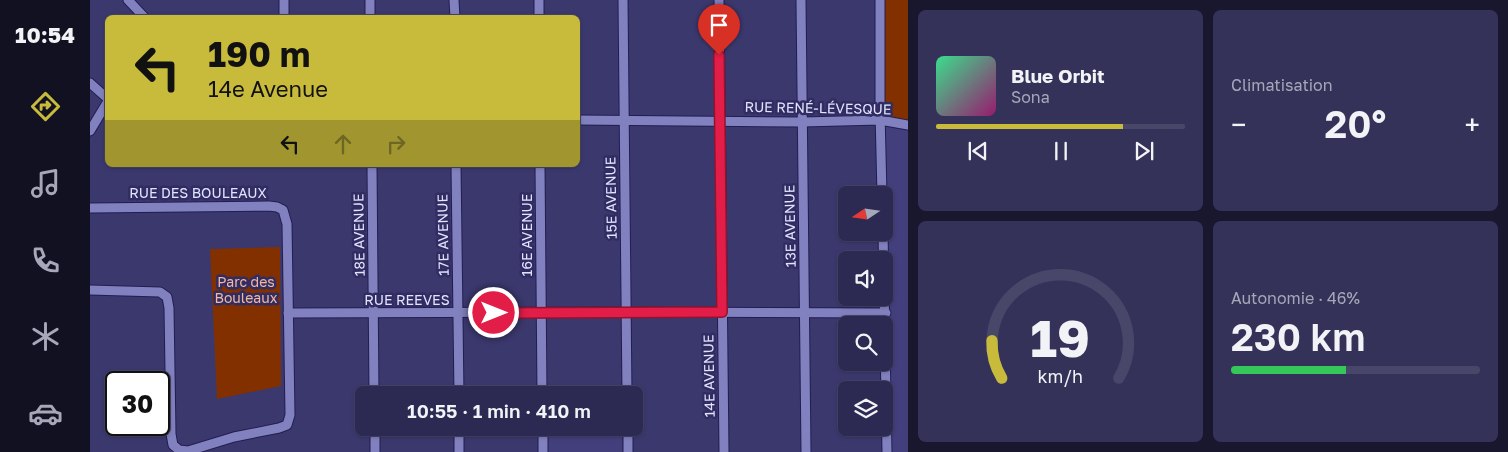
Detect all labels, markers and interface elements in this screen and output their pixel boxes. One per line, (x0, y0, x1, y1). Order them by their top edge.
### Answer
pin (698, 4, 740, 55)
icon: arrive (705, 11, 733, 39)
text: 10:54 (15, 21, 75, 48)
text: 190 m (208, 33, 310, 75)
icon: left (125, 35, 190, 100)
text: Blue Orbit (1011, 64, 1105, 87)
text: 14e Avenue (208, 75, 328, 102)
text: Climatisation (1231, 75, 1333, 95)
text: Sona (1011, 87, 1050, 107)
icon: directions (28, 89, 63, 124)
street label: RUE RENÉ-LÉVESQUE (744, 98, 892, 117)
text: 20° (1325, 101, 1386, 146)
text: − (1231, 108, 1246, 141)
text: + (1465, 108, 1480, 141)
icon: left (276, 130, 304, 158)
icon: ahead (329, 130, 357, 158)
icon: right (382, 130, 410, 158)
icon: previous (964, 137, 992, 165)
icon: pause (1047, 137, 1075, 165)
icon: next (1130, 137, 1158, 165)
street label: 15E AVENUE (601, 157, 620, 239)
icon: music (28, 166, 63, 201)
street label: RUE DES BOULEAUX (129, 184, 267, 201)
street label: 13E AVENUE (780, 185, 799, 267)
north arrow (838, 186, 892, 241)
map controls (838, 186, 893, 436)
street label: 18E AVENUE (349, 193, 368, 277)
street label: 17E AVENUE (433, 194, 452, 276)
street label: 16E AVENUE (518, 194, 535, 276)
icon: phone (28, 243, 63, 278)
button: sound (838, 251, 893, 306)
park label: Parc des Bouleaux (215, 273, 278, 306)
position arrow (467, 286, 519, 338)
text: Autonomie · 46% (1231, 288, 1360, 308)
street label: RUE REEVES (364, 291, 450, 308)
text: 19 (1031, 306, 1090, 368)
text: 230 km (1231, 314, 1366, 359)
button: search (838, 316, 893, 371)
icon: climate (28, 319, 63, 354)
street label: 14E AVENUE (699, 334, 718, 418)
text: km/h (1038, 365, 1083, 387)
speed limit sign: 30 (105, 371, 170, 436)
button: layers (838, 381, 893, 436)
icon: car (28, 396, 63, 431)
text: 10:55 · 1 min · 410 m (407, 399, 591, 422)

